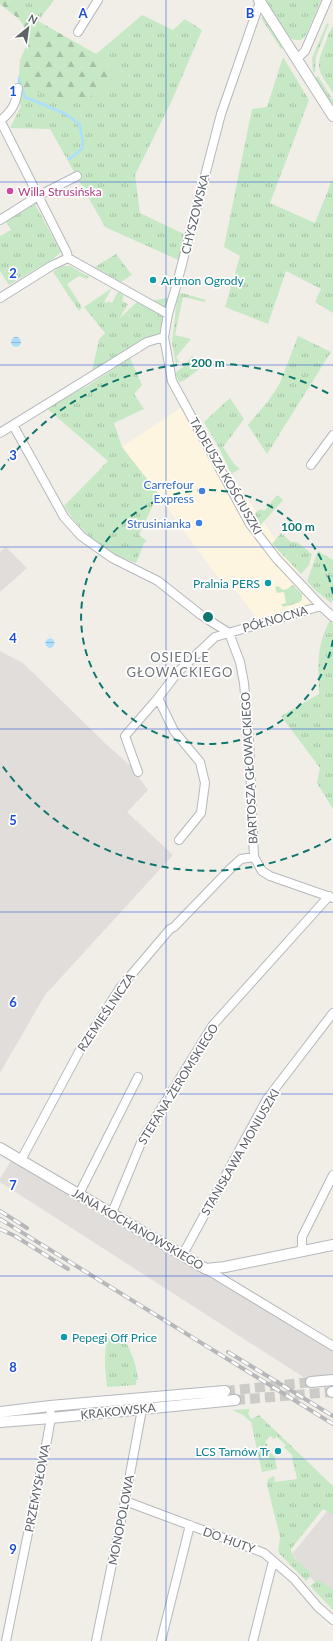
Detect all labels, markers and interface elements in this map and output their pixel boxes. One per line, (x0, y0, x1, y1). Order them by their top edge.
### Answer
text: A (77, 5, 88, 21)
text: B (246, 5, 255, 21)
north arrow (8, 8, 48, 48)
text: N (26, 11, 40, 27)
text: 1 (9, 83, 17, 99)
street label: CHYSZOWSKA (178, 171, 212, 256)
place label: Willa Strusińska (18, 184, 102, 199)
marker: Willa Strusińska (5, 186, 15, 196)
text: 2 (9, 265, 17, 281)
place label: Artmon Ogrody (161, 273, 245, 288)
marker: Artmon Ogrody (148, 275, 158, 285)
text: 200 m (191, 355, 225, 370)
street label: TADEUSZA KOŚCIUSZKI (186, 415, 266, 537)
text: 3 (9, 447, 17, 463)
place label: Carrefour Express (143, 477, 195, 506)
marker: Carrefour Express (197, 486, 207, 496)
place label: Strusinianka (127, 516, 191, 531)
marker: Strusinianka (194, 518, 204, 528)
text: 100 m (281, 519, 315, 534)
place label: Pralnia PERS (193, 576, 260, 591)
marker: Pralnia PERS (263, 578, 273, 588)
street label: PÓŁNOCNA (241, 602, 310, 635)
centre of rings (201, 610, 215, 624)
text: 4 (9, 630, 17, 646)
district label: OSIEDLE GŁOWACKIEGO (127, 649, 233, 680)
street label: BARTOSZA GŁOWACKIEGO (238, 691, 260, 844)
text: 5 (9, 812, 17, 828)
street label: RZEMIEŚLNICZA (74, 969, 138, 1054)
text: 6 (9, 994, 17, 1010)
street label: STEFANA ŻEROMSKIEGO (135, 1020, 222, 1147)
street label: STANISŁAWA MONIUSZKI (198, 1086, 282, 1218)
text: 7 (9, 1177, 17, 1193)
street label: JANA KOCHANOWSKIEGO (70, 1185, 207, 1273)
place label: Pepegi Off Price (72, 1330, 157, 1345)
marker: Pepegi Off Price (59, 1332, 69, 1342)
text: 8 (9, 1359, 17, 1375)
street label: KRAKOWSKA (80, 1400, 157, 1422)
street label: PRZEMYSŁOWA (21, 1442, 53, 1533)
place label: LCS Tarnów Tr (196, 1444, 271, 1459)
marker: LCS Tarnów Tr (273, 1446, 283, 1456)
street label: MONOPOLOWA (105, 1473, 137, 1566)
street label: DO HUTY (201, 1524, 258, 1557)
text: 9 (9, 1541, 17, 1557)

